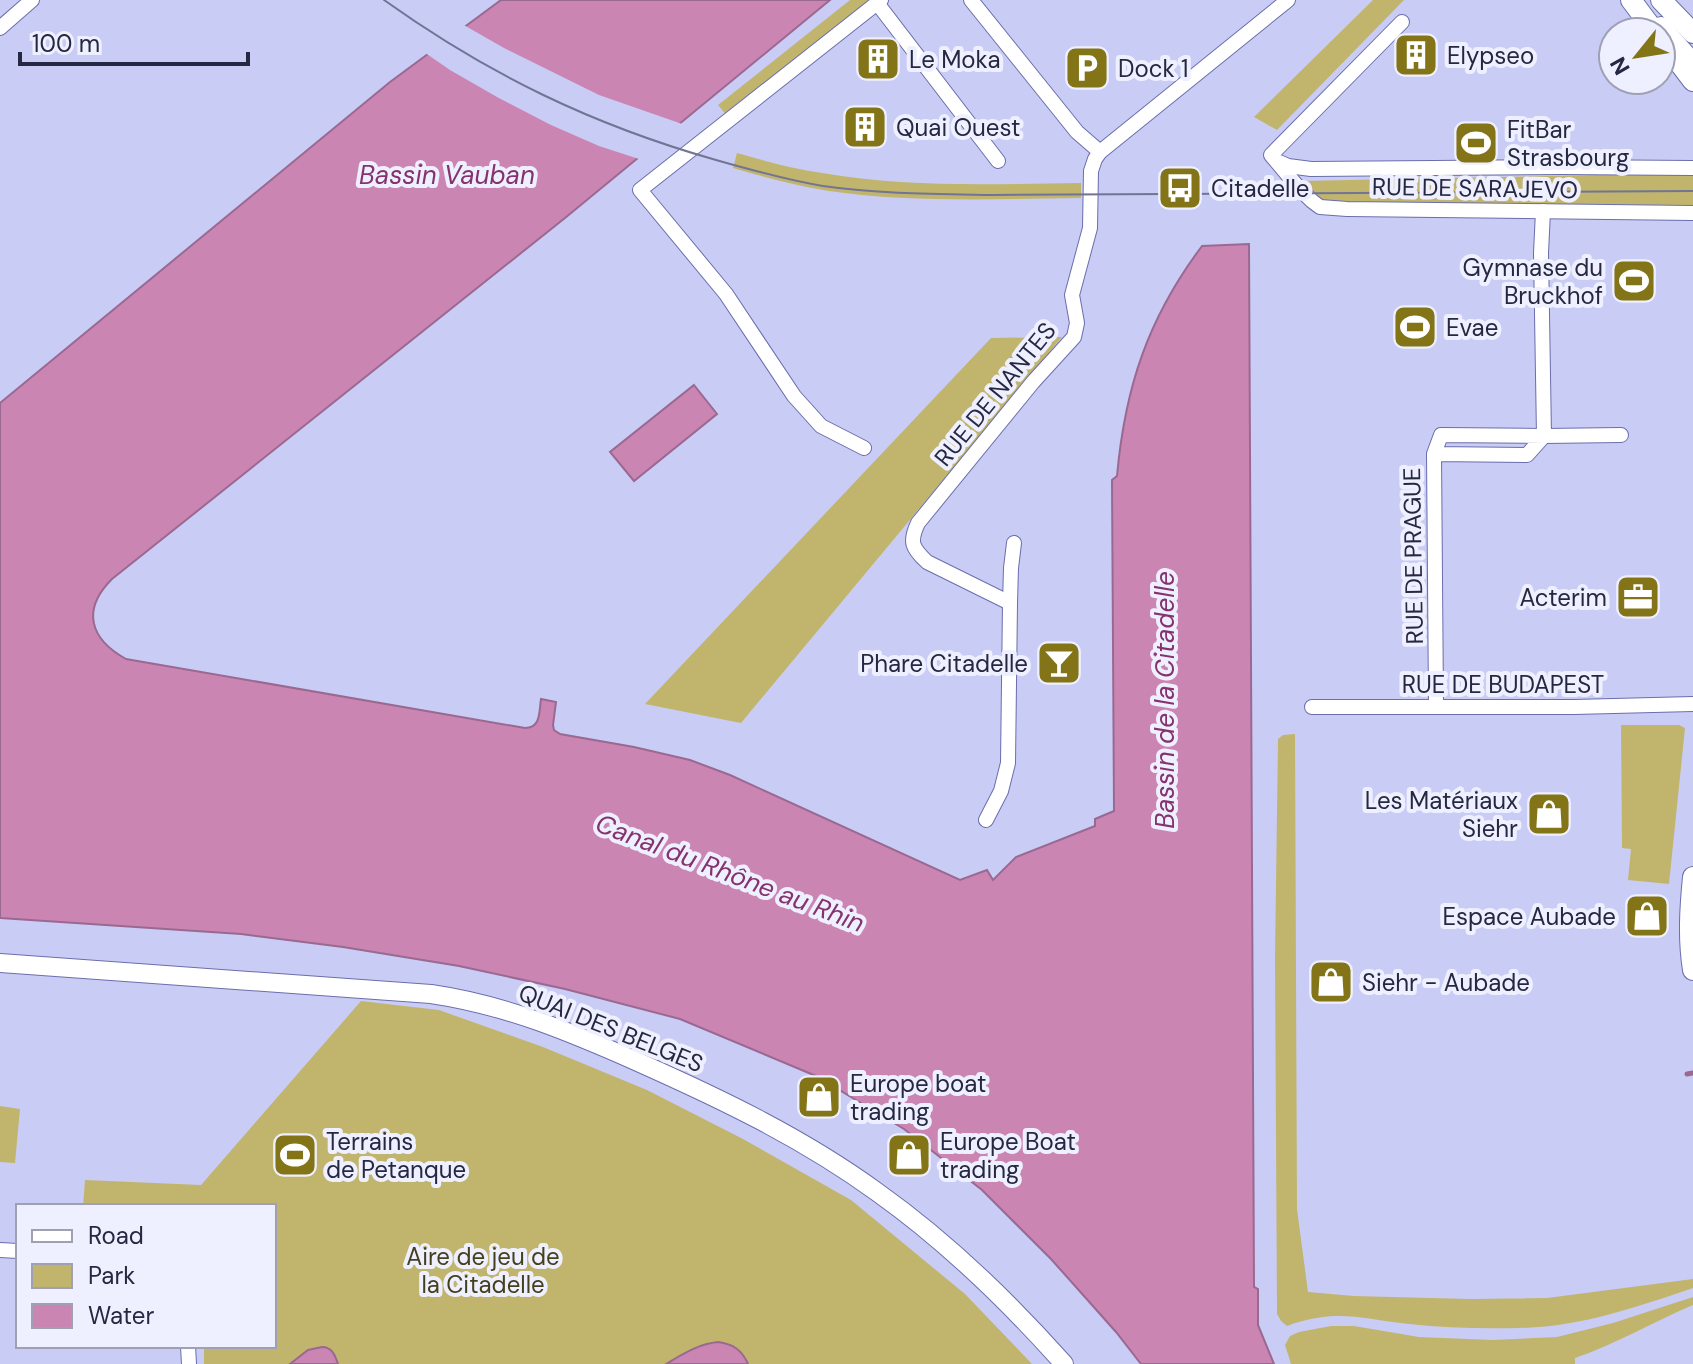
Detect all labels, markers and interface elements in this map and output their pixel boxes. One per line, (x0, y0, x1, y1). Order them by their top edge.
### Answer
scale bar (20, 16, 248, 66)
north arrow (1597, 16, 1677, 96)
text: 100 m (32, 28, 100, 59)
building icon: Elypseo (1392, 31, 1440, 79)
building icon: Le Moka (854, 35, 902, 83)
place label: Elypseo (1447, 40, 1534, 71)
place label: Le Moka (909, 44, 1001, 75)
parking icon: Dock 1 (1063, 44, 1111, 92)
text: N (1604, 52, 1637, 80)
place label: Dock 1 (1118, 53, 1188, 84)
building icon: Quai Ouest (841, 103, 889, 151)
place label: Quai Ouest (896, 112, 1020, 143)
place label: FitBar Strasbourg (1507, 114, 1629, 173)
sports icon: FitBar Strasbourg (1452, 119, 1500, 167)
water label: Bassin Vauban (359, 158, 535, 192)
bus stop icon: Citadelle (1156, 164, 1204, 212)
street label: RUE DE SARAJEVO (1372, 171, 1578, 205)
place label: Citadelle (1211, 173, 1309, 204)
place label: Gymnase du Bruckhof (1462, 252, 1603, 311)
sports icon: Gymnase du Bruckhof (1610, 257, 1658, 305)
sports icon: Evae (1391, 303, 1439, 351)
place label: Evae (1446, 312, 1498, 343)
street label: RUE DE NANTES (927, 316, 1063, 472)
street label: RUE DE PRAGUE (1396, 467, 1430, 645)
water label: Bassin de la Citadelle (1148, 571, 1182, 829)
office icon: Acterim (1614, 573, 1662, 621)
place label: Acterim (1520, 582, 1607, 613)
bar icon: Phare Citadelle (1035, 639, 1083, 687)
place label: Phare Citadelle (860, 648, 1028, 679)
street label: RUE DE BUDAPEST (1402, 669, 1604, 700)
place label: Les Matériaux Siehr (1365, 785, 1518, 844)
shop icon: Les Matériaux Siehr (1525, 790, 1573, 838)
water label: Canal du Rhône au Rhin (591, 806, 869, 940)
shop icon: Espace Aubade (1623, 892, 1671, 940)
place label: Espace Aubade (1442, 901, 1616, 932)
shop icon: Siehr - Aubade (1307, 958, 1355, 1006)
place label: Siehr - Aubade (1362, 967, 1530, 998)
street label: QUAI DES BELGES (514, 977, 708, 1079)
place label: Europe boat trading (850, 1068, 986, 1127)
shop icon: Europe boat trading (795, 1073, 843, 1121)
place label: Terrains de Petanque (326, 1126, 466, 1185)
place label: Europe Boat trading (940, 1126, 1076, 1185)
sports icon: Terrains de Petanque (271, 1131, 319, 1179)
shop icon: Europe Boat trading (885, 1131, 933, 1179)
legend (16, 1204, 276, 1348)
text: Road (88, 1220, 144, 1251)
park label: Aire de jeu de la Citadelle (406, 1241, 560, 1300)
text: Park (88, 1260, 135, 1291)
text: Water (88, 1300, 154, 1331)

